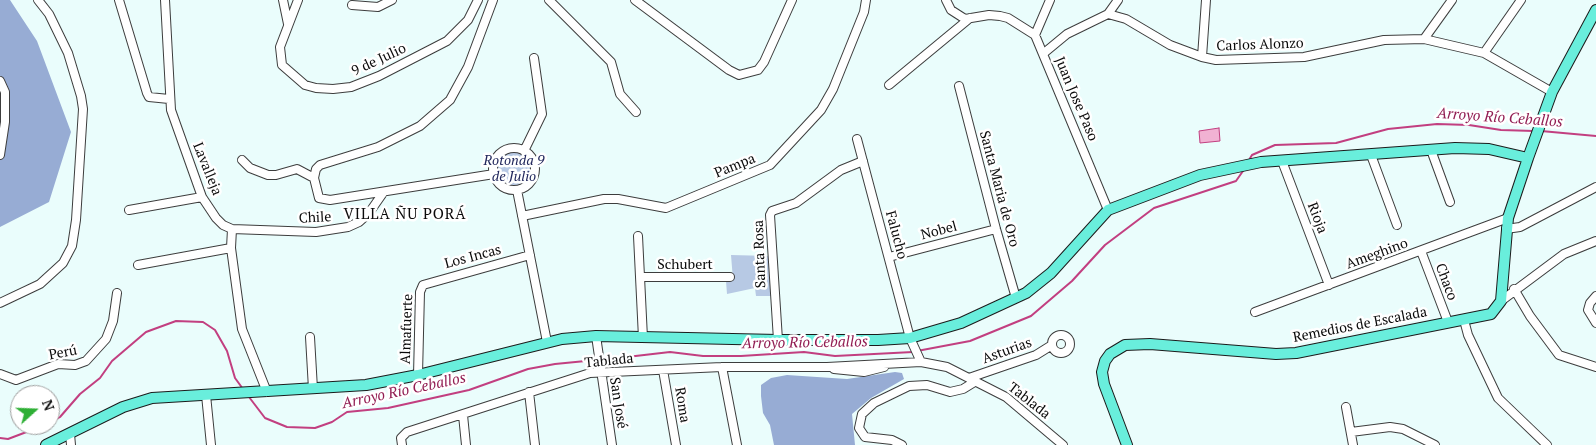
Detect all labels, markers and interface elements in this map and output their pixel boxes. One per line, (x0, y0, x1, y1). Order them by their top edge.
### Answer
street label: Carlos Alonzo (1216, 35, 1304, 55)
street label: 9 de Julio (349, 40, 409, 80)
street label: Juan Jose Paso (1051, 54, 1101, 144)
water label: Arroyo Río Ceballos (1437, 105, 1563, 131)
street label: Santa Maria de Oro (975, 129, 1023, 249)
street label: Lavalleja (189, 140, 225, 198)
street label: Pampa (712, 150, 758, 182)
park label: Rotonda 9 de Julio (483, 153, 545, 186)
street label: Rioja (1303, 200, 1331, 236)
district label: VILLA ÑU PORÁ (342, 206, 468, 224)
street label: Chile (298, 209, 332, 227)
street label: Falucho (881, 209, 911, 261)
street label: Nobel (919, 218, 959, 244)
street label: Santa Rosa (750, 220, 770, 288)
street label: Ameghino (1344, 235, 1410, 273)
street label: Los Incas (443, 241, 503, 273)
street label: Schubert (657, 257, 713, 273)
street label: Chaco (1431, 261, 1461, 303)
street label: Almafuerte (397, 294, 417, 364)
street label: Remedios de Escalada (1292, 304, 1428, 346)
water label: Arroyo Río Ceballos (742, 333, 868, 353)
street label: Asturias (980, 334, 1034, 368)
street label: Perú (47, 342, 79, 364)
street label: Tablada (584, 350, 634, 372)
water label: Arroyo Río Ceballos (340, 369, 468, 413)
street label: San José (606, 376, 630, 430)
street label: Tablada (1004, 379, 1054, 423)
north arrow (10, 385, 60, 435)
street label: Roma (671, 386, 693, 424)
text: N (38, 397, 59, 413)

